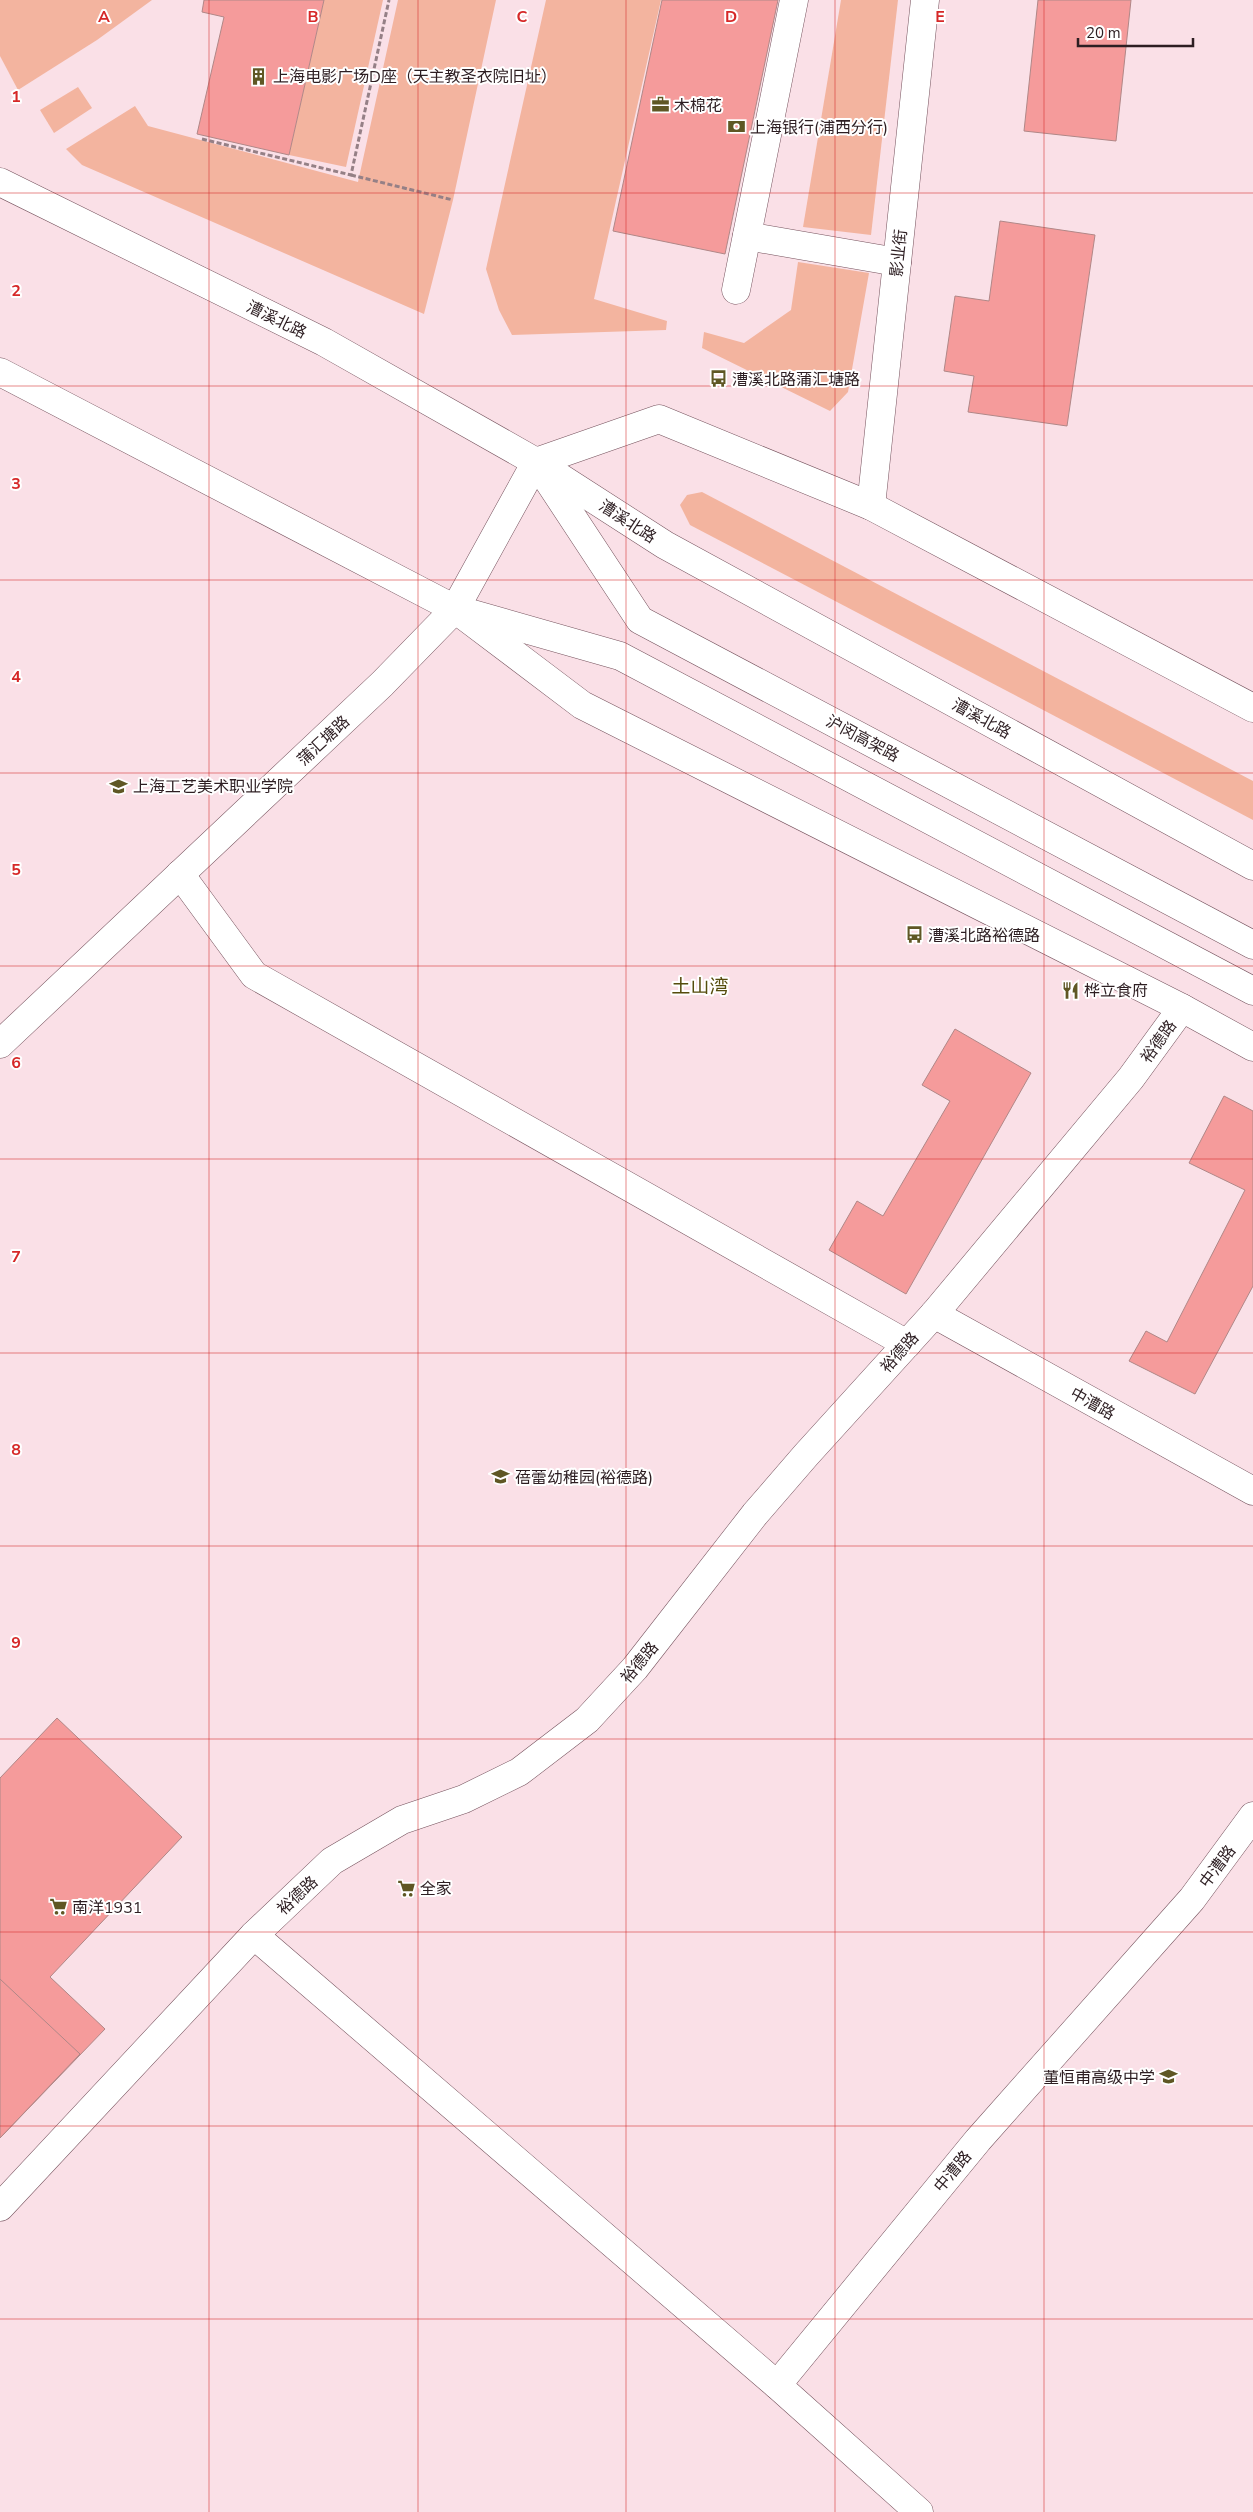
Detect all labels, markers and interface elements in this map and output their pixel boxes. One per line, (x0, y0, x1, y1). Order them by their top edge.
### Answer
text: A (98, 6, 110, 28)
text: B (307, 6, 319, 28)
text: C (517, 6, 528, 28)
text: D (725, 6, 737, 28)
text: E (935, 6, 945, 28)
scale bar (1078, 15, 1193, 47)
text: 20 m (1086, 23, 1121, 43)
building icon: 上海电影广场D座（天主教圣衣院旧址） (249, 66, 269, 86)
place label: 上海电影广场D座（天主教圣衣院旧址） (273, 66, 557, 88)
text: 1 (11, 86, 21, 108)
office icon: 木棉花 (650, 95, 670, 115)
place label: 木棉花 (674, 95, 722, 117)
bank icon: 上海银行(浦西分行) (726, 117, 746, 137)
place label: 上海银行(浦西分行) (750, 117, 888, 139)
street label: 影业街 (886, 228, 912, 278)
text: 2 (11, 280, 21, 302)
street label: 漕溪北路 (243, 296, 310, 344)
bus stop icon: 漕溪北路蒲汇塘路 (708, 369, 728, 389)
place label: 漕溪北路蒲汇塘路 (732, 369, 860, 391)
text: 3 (11, 473, 21, 495)
street label: 漕溪北路 (595, 495, 660, 548)
text: 4 (11, 666, 21, 688)
street label: 漕溪北路 (948, 694, 1015, 744)
street label: 沪闵高架路 (822, 710, 903, 767)
street label: 蒲汇塘路 (293, 711, 355, 771)
school or university icon: 上海工艺美术职业学院 (109, 776, 129, 796)
place label: 上海工艺美术职业学院 (133, 776, 293, 798)
text: 5 (11, 859, 21, 881)
bus stop icon: 漕溪北路裕德路 (904, 925, 924, 945)
place label: 漕溪北路裕德路 (928, 925, 1040, 947)
district label: 土山湾 (671, 974, 729, 1000)
restaurant icon: 桦立食府 (1060, 980, 1080, 1000)
place label: 桦立食府 (1084, 980, 1148, 1002)
street label: 裕德路 (1136, 1016, 1182, 1067)
text: 6 (11, 1052, 21, 1074)
text: 7 (11, 1246, 21, 1268)
street label: 裕德路 (876, 1327, 924, 1378)
street label: 中漕路 (1066, 1383, 1119, 1425)
text: 8 (11, 1439, 21, 1461)
school or university icon: 蓓蕾幼稚园(裕德路) (491, 1467, 511, 1487)
place label: 蓓蕾幼稚园(裕德路) (515, 1467, 653, 1489)
text: 9 (11, 1632, 21, 1654)
street label: 裕德路 (616, 1637, 664, 1688)
street label: 中漕路 (1195, 1841, 1241, 1892)
street label: 裕德路 (273, 1871, 323, 1920)
supermarket icon: 全家 (396, 1878, 416, 1898)
place label: 全家 (420, 1878, 452, 1900)
supermarket icon: 南洋1931 (48, 1897, 68, 1917)
place label: 南洋1931 (72, 1897, 142, 1919)
place label: 董恒甫高级中学 (1043, 2067, 1155, 2089)
school or university icon: 董恒甫高级中学 (1159, 2067, 1179, 2087)
street label: 中漕路 (929, 2146, 977, 2197)

